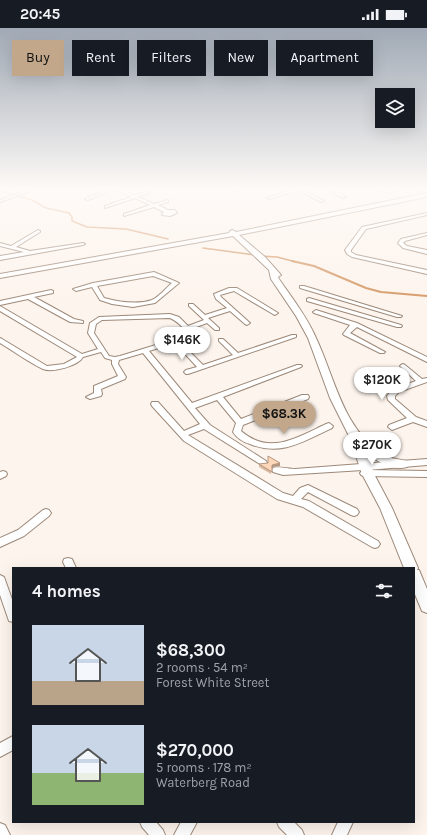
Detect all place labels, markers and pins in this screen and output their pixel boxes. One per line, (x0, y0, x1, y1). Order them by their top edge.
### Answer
pin: $146K (154, 327, 210, 361)
pin: $120K (354, 367, 410, 401)
pin: $68.3K (251, 401, 317, 435)
pin: $270K (344, 432, 400, 466)

